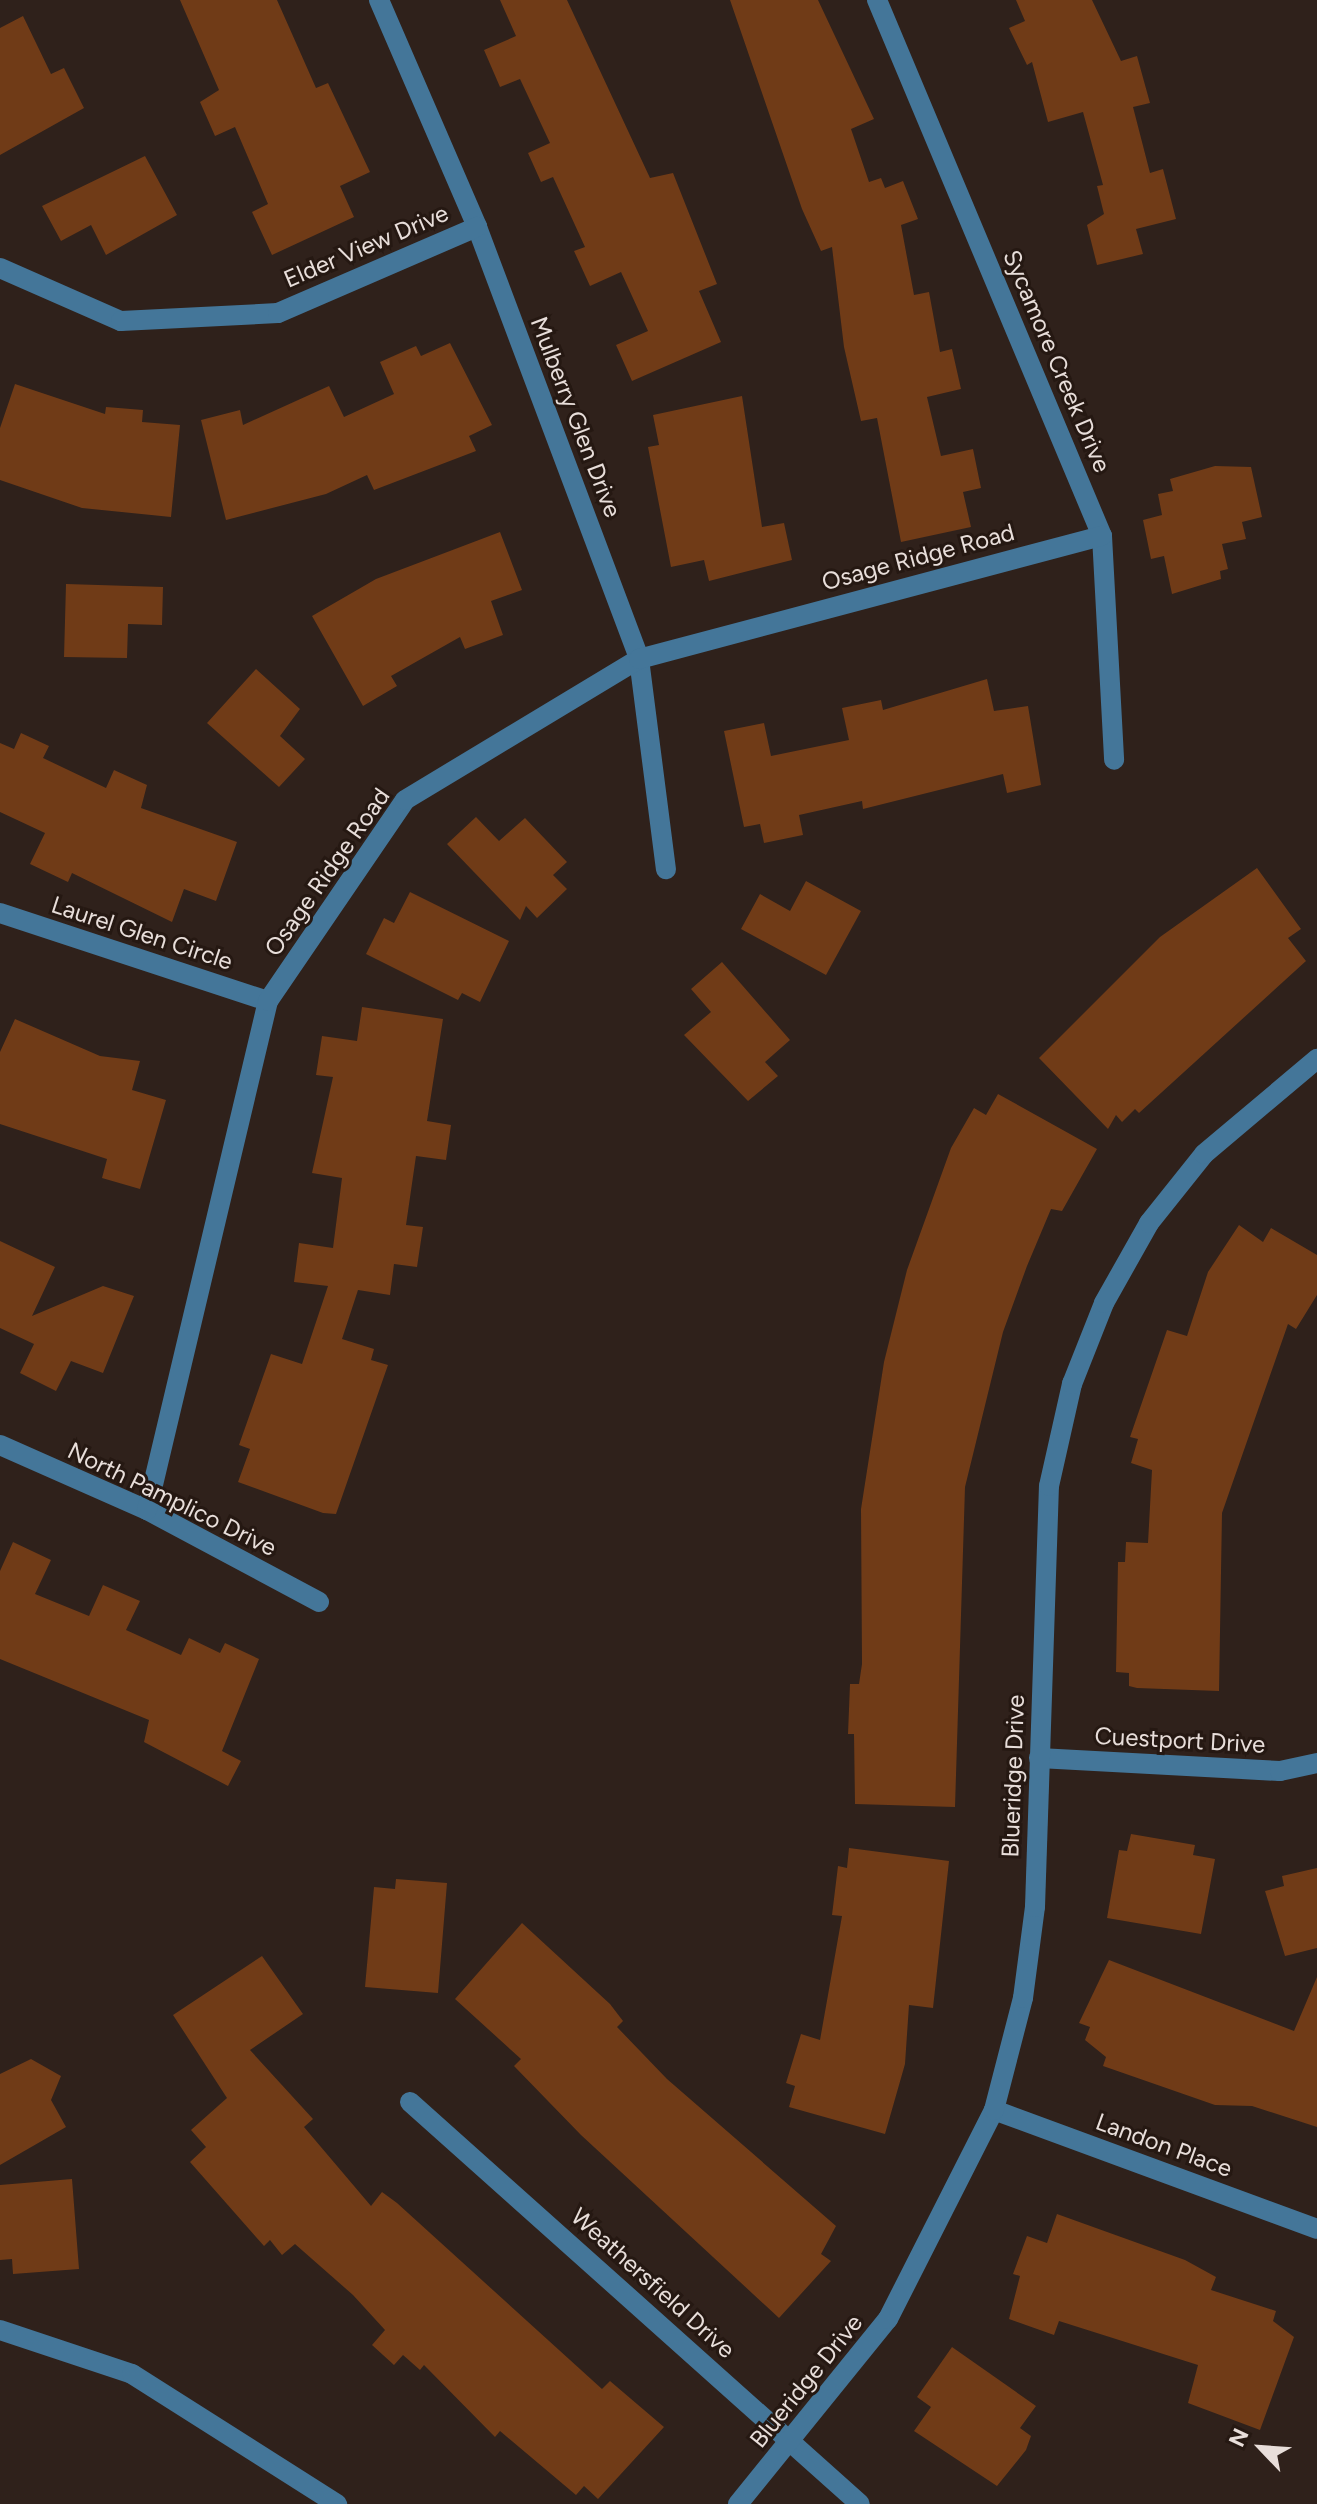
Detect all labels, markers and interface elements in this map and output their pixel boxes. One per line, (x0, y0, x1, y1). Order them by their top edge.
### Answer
street label: Elder View Drive (279, 198, 453, 294)
street label: Sycamore Creek Drive (997, 246, 1117, 476)
street label: Mulberry Glen Drive (525, 313, 627, 521)
street label: Osage Ridge Road (819, 517, 1017, 597)
street label: Osage Ridge Road (258, 783, 396, 961)
street label: Laurel Glen Circle (48, 890, 236, 976)
street label: North Pamplico Drive (63, 1436, 281, 1562)
street label: Blueridge Drive (996, 1694, 1030, 1858)
street label: Cuestport Drive (1094, 1721, 1266, 1759)
street label: Landon Place (1092, 2107, 1236, 2183)
street label: Weathersfield Drive (565, 2202, 741, 2364)
street label: Blueridge Drive (744, 2309, 868, 2453)
north arrow (1221, 2408, 1301, 2488)
text: N (1223, 2424, 1255, 2451)

